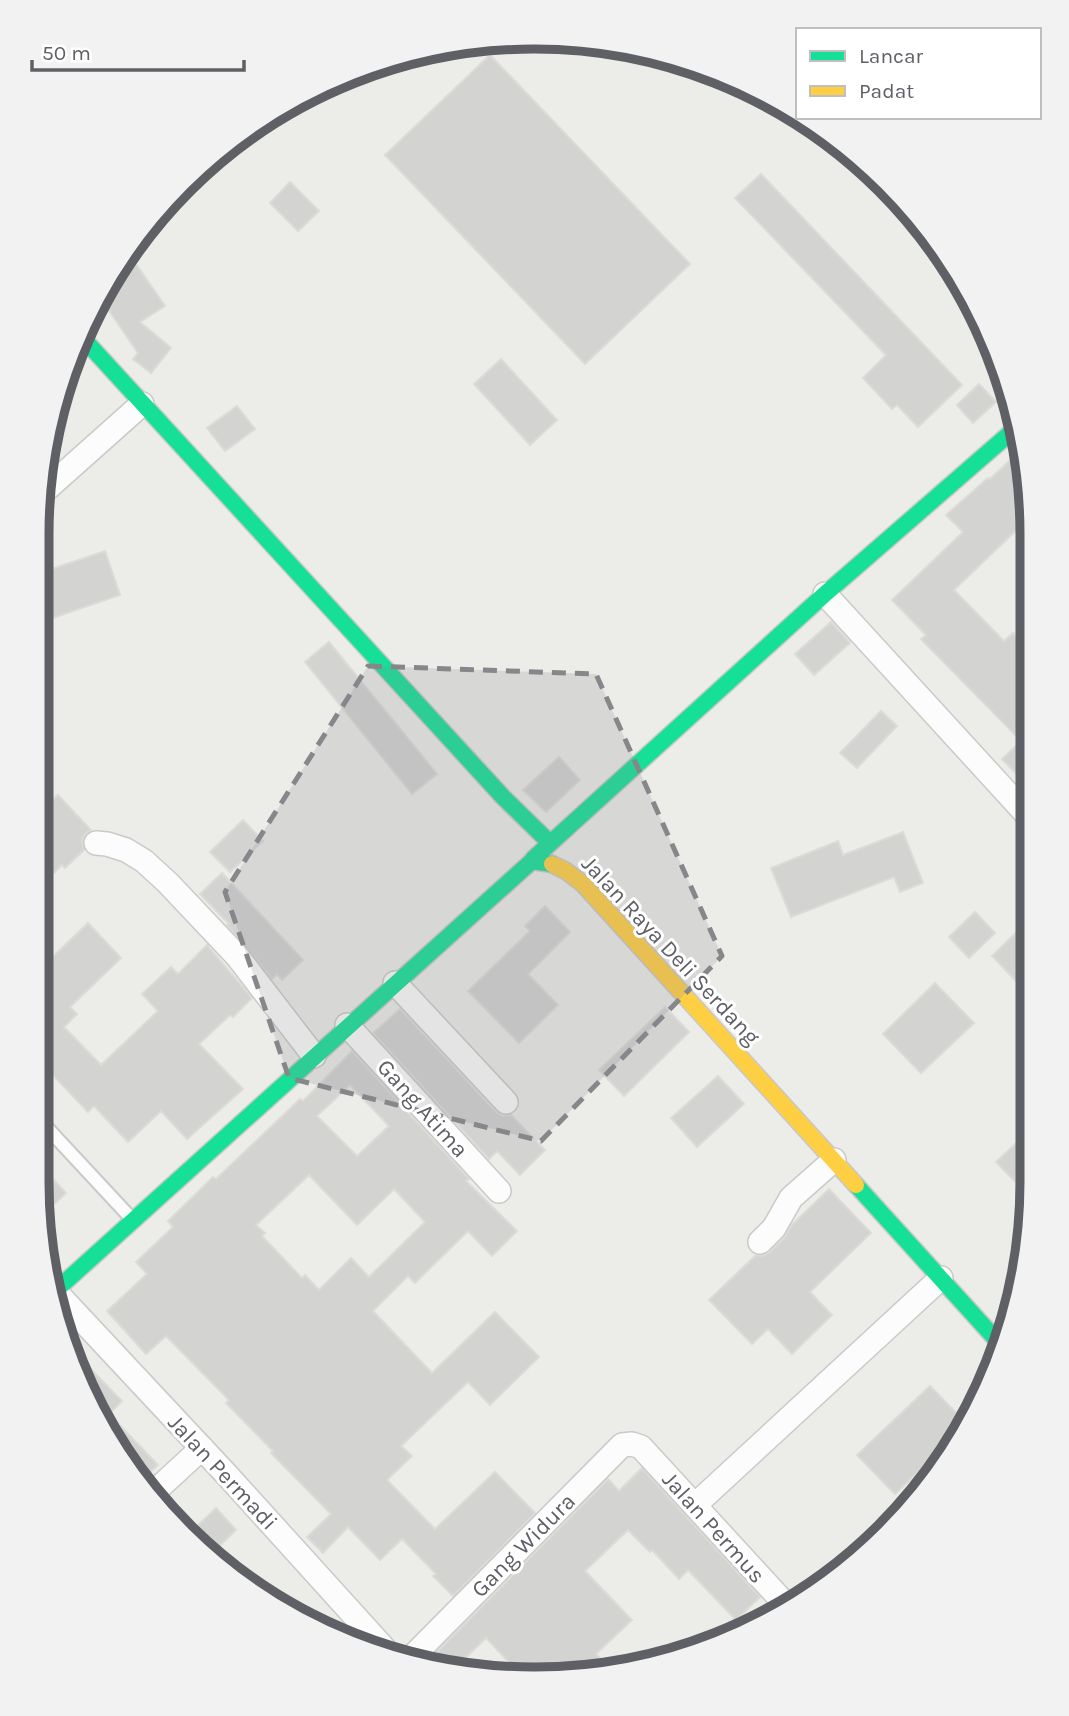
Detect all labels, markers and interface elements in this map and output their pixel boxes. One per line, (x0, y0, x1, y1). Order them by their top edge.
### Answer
scale bar (32, 28, 243, 72)
legend (796, 28, 1041, 119)
text: 50 m (42, 41, 91, 65)
text: Lancar (859, 44, 923, 68)
text: Padat (859, 79, 914, 103)
street label: Jalan Raya Deli Serdang (576, 850, 765, 1051)
street label: Gang Atima (372, 1054, 474, 1163)
street label: Jalan Permadi (162, 1409, 283, 1536)
street label: Jalan Permus (656, 1466, 771, 1589)
street label: Gang Widura (466, 1488, 581, 1603)

